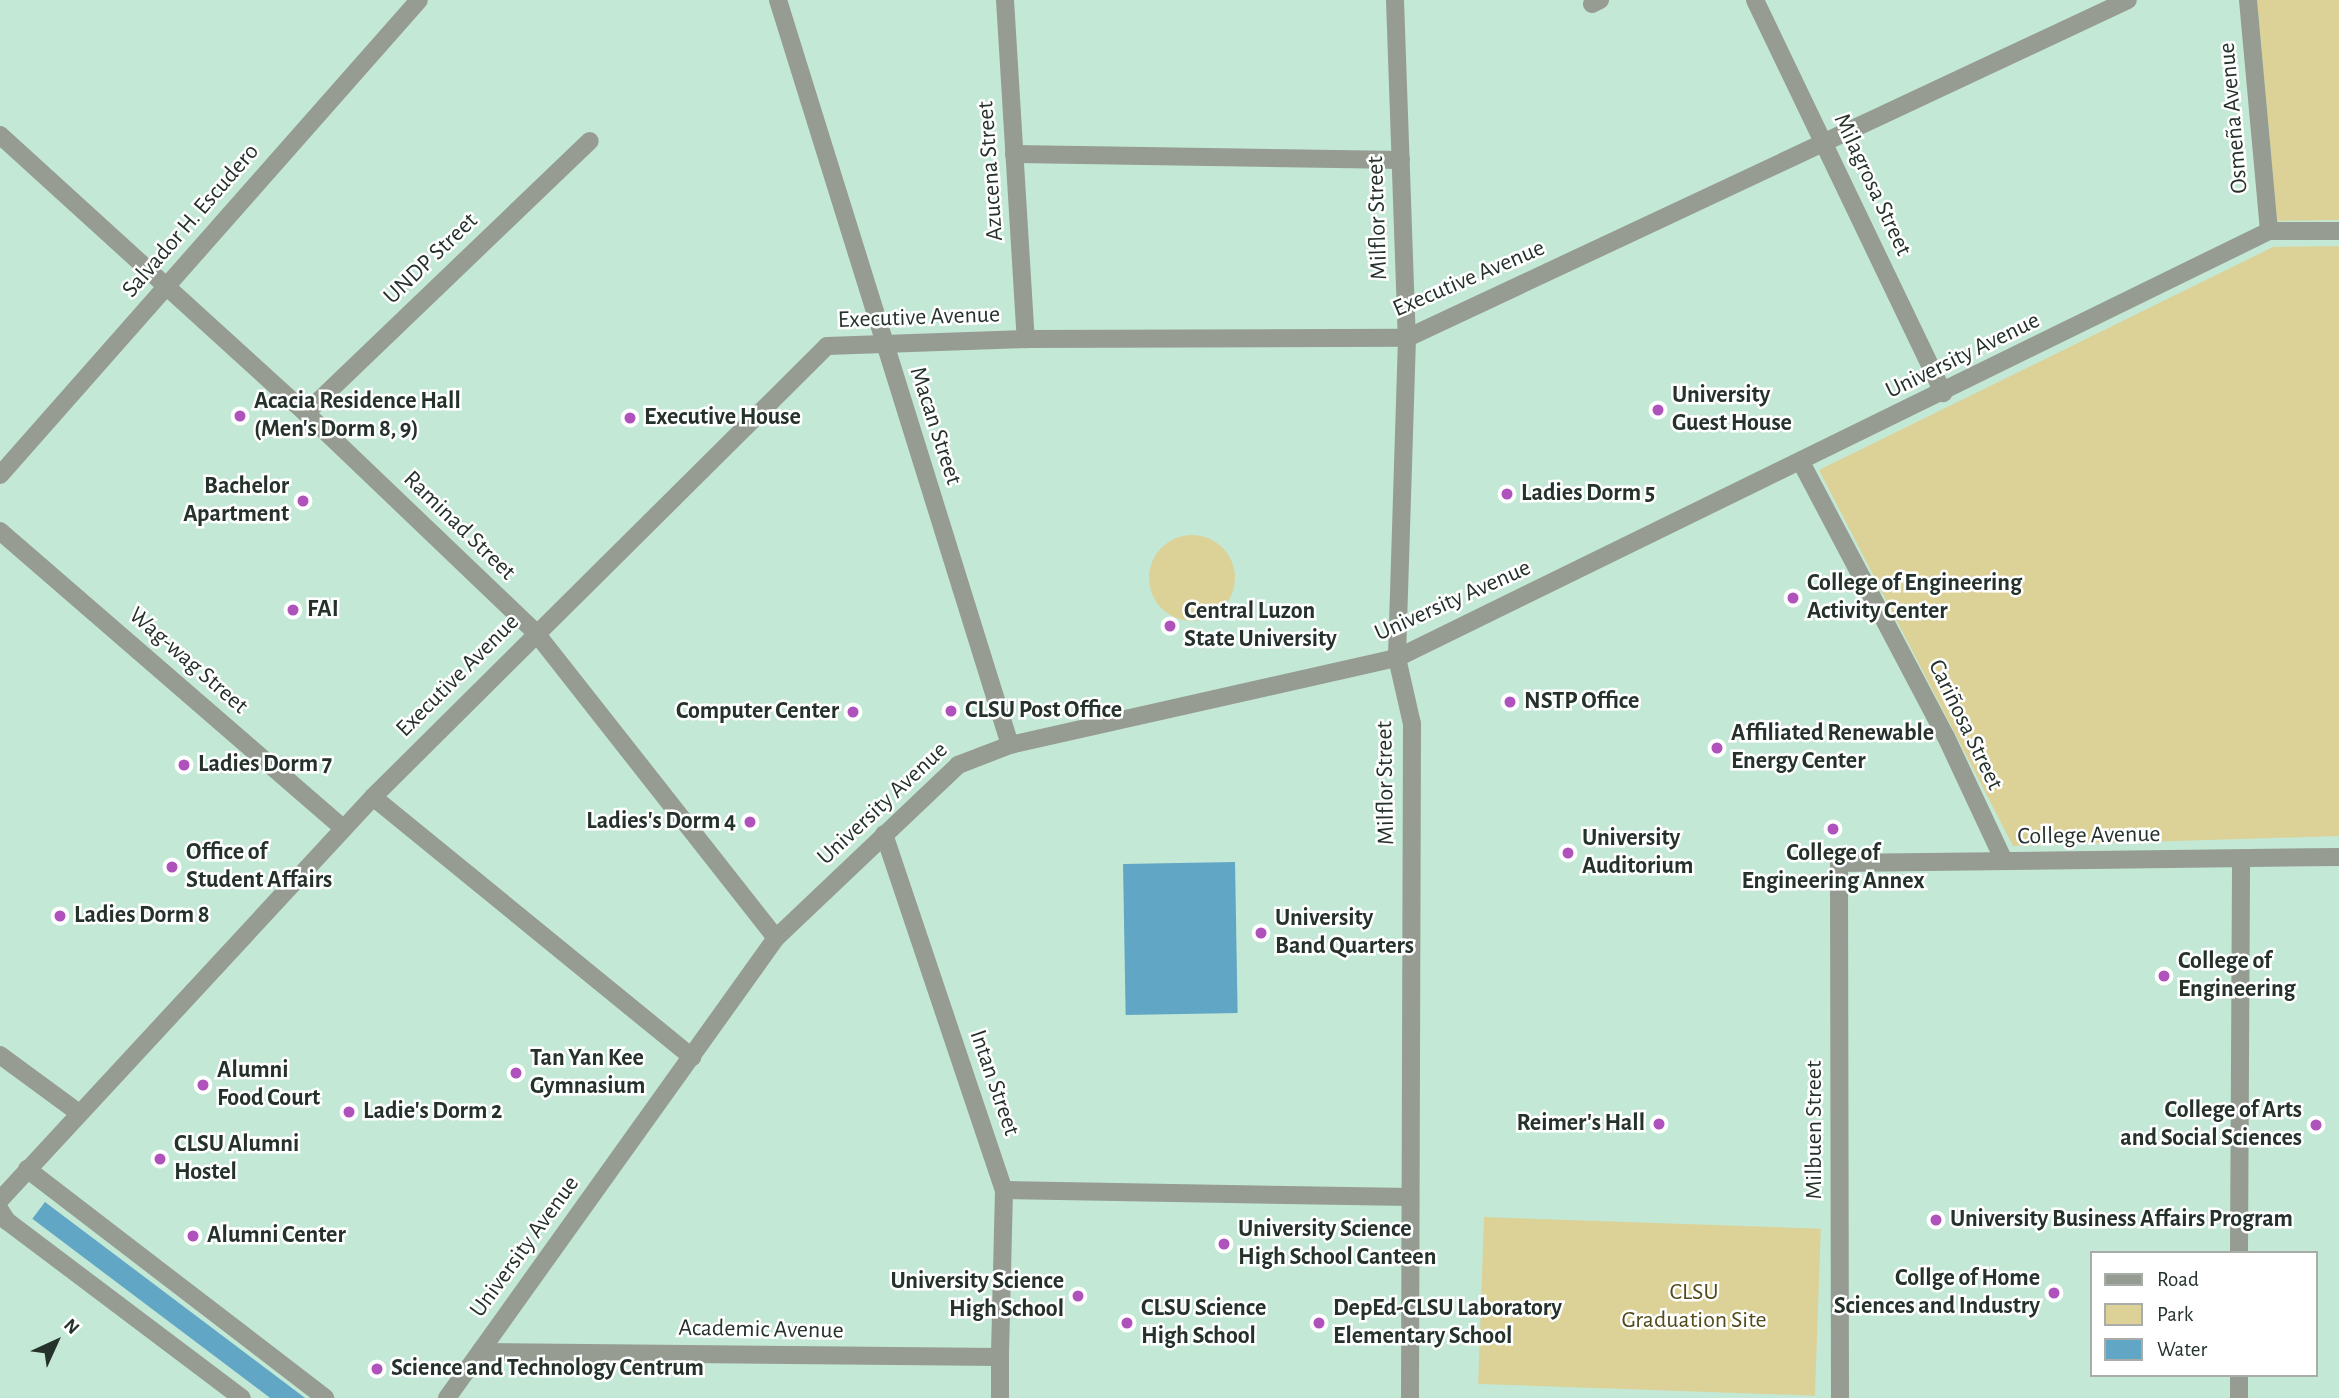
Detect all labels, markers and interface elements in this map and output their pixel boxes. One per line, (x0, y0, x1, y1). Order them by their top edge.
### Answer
street label: Osmeña Avenue (2213, 41, 2255, 195)
street label: Azucena Street (972, 100, 1010, 242)
street label: Milagrosa Street (1827, 109, 1917, 261)
street label: Salvador H. Escudero (116, 138, 266, 304)
street label: Milflor Street (1361, 155, 1395, 281)
street label: UNDP Street (378, 207, 484, 311)
street label: Executive Avenue (1389, 234, 1549, 324)
street label: Executive Avenue (837, 301, 1001, 335)
street label: University Avenue (1881, 306, 2045, 406)
street label: Macan Street (902, 363, 968, 489)
place label: University Guest House (1672, 382, 1792, 438)
place label: Acacia Residence Hall (Men's Dorm 8, 9) (254, 388, 461, 444)
marker: University Guest House (1650, 402, 1666, 418)
place label: Executive House (644, 404, 801, 432)
marker: Acacia Residence Hall (Men's Dorm 8, 9) (232, 408, 248, 424)
marker: Executive House (622, 410, 638, 426)
street label: Raminad Street (397, 465, 521, 587)
place label: Bachelor Apartment (183, 473, 289, 529)
place label: Ladies Dorm 5 (1521, 480, 1655, 508)
marker: Ladies Dorm 5 (1499, 486, 1515, 502)
marker: Bachelor Apartment (295, 493, 311, 509)
street label: University Avenue (1370, 554, 1536, 648)
place label: College of Engineering Activity Center (1807, 570, 2022, 626)
marker: College of Engineering Activity Center (1785, 590, 1801, 606)
place label: FAI (307, 596, 339, 624)
place label: Central Luzon State University (1184, 598, 1337, 654)
street label: Wag-wag Street (122, 601, 254, 721)
marker: FAI (285, 602, 301, 618)
street label: Executive Avenue (390, 608, 526, 744)
marker: Central Luzon State University (1162, 618, 1178, 634)
street label: Cariñosa Street (1921, 655, 2009, 795)
place label: NSTP Office (1524, 688, 1639, 716)
marker: NSTP Office (1502, 694, 1518, 710)
place label: CLSU Post Office (965, 697, 1122, 725)
place label: Computer Center (676, 698, 839, 726)
marker: CLSU Post Office (943, 703, 959, 719)
marker: Computer Center (845, 704, 861, 720)
place label: Affiliated Renewable Energy Center (1731, 720, 1934, 776)
street label: Milflor Street (1371, 721, 1401, 845)
street label: University Avenue (812, 736, 954, 872)
marker: Affiliated Renewable Energy Center (1709, 740, 1725, 756)
place label: Ladies Dorm 7 (198, 751, 332, 779)
marker: Ladies Dorm 7 (176, 757, 192, 773)
place label: Ladies's Dorm 4 (586, 808, 736, 836)
marker: Ladies's Dorm 4 (742, 814, 758, 830)
street label: College Avenue (2017, 820, 2161, 852)
marker: College of Engineering Annex (1825, 821, 1841, 837)
place label: University Auditorium (1582, 825, 1693, 881)
place label: Office of Student Affairs (186, 839, 332, 895)
place label: College of Engineering Annex (1741, 840, 1925, 896)
marker: University Auditorium (1560, 845, 1576, 861)
marker: Office of Student Affairs (164, 859, 180, 875)
place label: Ladies Dorm 8 (74, 902, 210, 930)
place label: University Band Quarters (1275, 905, 1414, 961)
marker: Ladies Dorm 8 (52, 908, 68, 924)
marker: University Band Quarters (1253, 925, 1269, 941)
place label: College of Engineering (2178, 948, 2296, 1004)
marker: College of Engineering (2156, 968, 2172, 984)
street label: Intan Street (962, 1026, 1026, 1140)
place label: Tan Yan Kee Gymnasium (530, 1045, 645, 1101)
place label: Alumni Food Court (217, 1057, 320, 1113)
street label: Milbuen Street (1801, 1060, 1829, 1200)
marker: Tan Yan Kee Gymnasium (508, 1065, 524, 1081)
marker: Alumni Food Court (195, 1077, 211, 1093)
place label: College of Arts and Social Sciences (2120, 1097, 2302, 1153)
place label: Ladie's Dorm 2 (363, 1098, 502, 1126)
marker: Ladie's Dorm 2 (341, 1104, 357, 1120)
place label: Reimer's Hall (1516, 1110, 1645, 1138)
marker: Reimer's Hall (1651, 1116, 1667, 1132)
marker: College of Arts and Social Sciences (2308, 1117, 2324, 1133)
place label: CLSU Alumni Hostel (174, 1131, 299, 1187)
marker: CLSU Alumni Hostel (152, 1151, 168, 1167)
street label: University Avenue (464, 1171, 586, 1323)
place label: University Business Affairs Program (1950, 1206, 2293, 1234)
marker: University Business Affairs Program (1928, 1212, 1944, 1228)
place label: University Science High School Canteen (1238, 1216, 1436, 1272)
place label: Alumni Center (207, 1222, 346, 1250)
marker: Alumni Center (185, 1228, 201, 1244)
marker: University Science High School Canteen (1216, 1236, 1232, 1252)
legend (2090, 1251, 2318, 1377)
place label: Collge of Home Sciences and Industry (1834, 1265, 2040, 1321)
place label: University Science High School (890, 1268, 1064, 1324)
text: Road (2157, 1269, 2199, 1290)
park label: CLSU Graduation Site (1621, 1279, 1767, 1335)
marker: Collge of Home Sciences and Industry (2046, 1285, 2062, 1301)
marker: University Science High School (1070, 1288, 1086, 1304)
place label: CLSU Science High School (1141, 1295, 1266, 1351)
place label: DepEd-CLSU Laboratory Elementary School (1333, 1295, 1562, 1351)
text: Park (2157, 1304, 2193, 1325)
north arrow (21, 1307, 91, 1377)
street label: Academic Avenue (678, 1314, 844, 1346)
text: N (60, 1315, 83, 1338)
marker: CLSU Science High School (1119, 1315, 1135, 1331)
marker: DepEd-CLSU Laboratory Elementary School (1311, 1315, 1327, 1331)
text: Water (2157, 1339, 2207, 1360)
place label: Science and Technology Centrum (391, 1355, 704, 1383)
marker: Science and Technology Centrum (369, 1361, 385, 1377)

